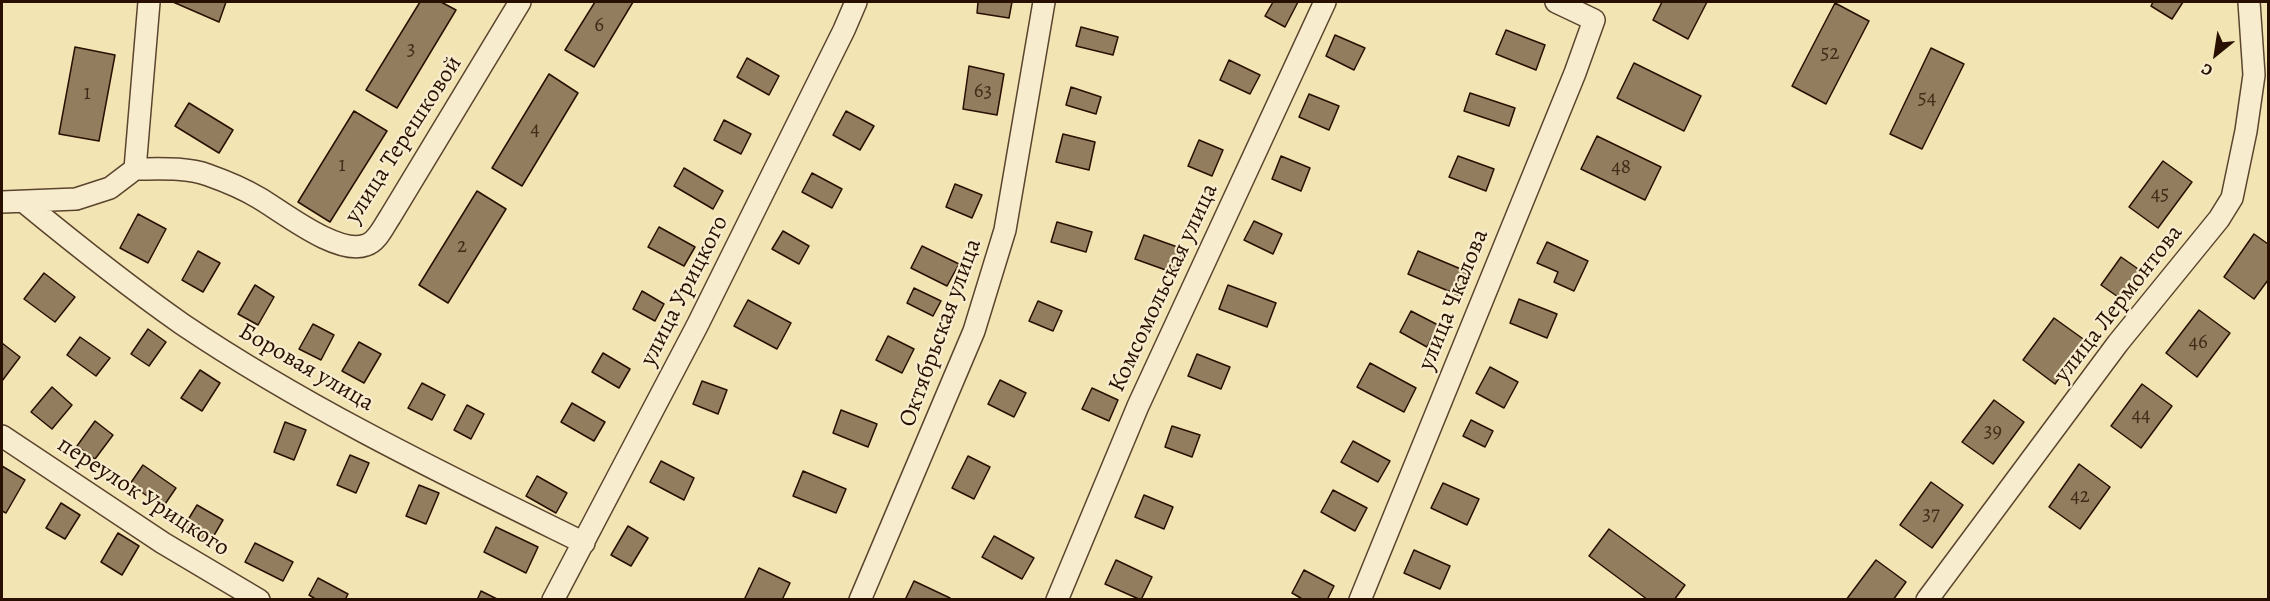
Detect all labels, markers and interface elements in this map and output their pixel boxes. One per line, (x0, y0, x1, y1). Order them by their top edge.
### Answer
house number: 6 (594, 13, 604, 39)
north arrow (2186, 24, 2246, 84)
house number: 3 (407, 37, 415, 63)
house number: 52 (1820, 41, 1840, 67)
street label: улица Терешковой (339, 51, 469, 229)
text: С (2197, 58, 2217, 82)
house number: 63 (974, 79, 992, 105)
house number: 1 (83, 81, 91, 107)
house number: 54 (1918, 86, 1936, 112)
house number: 4 (530, 117, 540, 143)
house number: 1 (338, 153, 346, 179)
house number: 48 (1611, 155, 1631, 181)
street label: Комсомольская улица (1103, 179, 1225, 397)
house number: 45 (2151, 182, 2169, 208)
street label: улица Урицкого (635, 211, 735, 371)
street label: улица Лермонтова (2048, 219, 2190, 389)
street label: улица Чкалова (1413, 225, 1495, 375)
house number: 2 (457, 234, 467, 260)
street label: Октябрьская улица (894, 235, 988, 431)
street label: Боровая улица (233, 318, 379, 418)
house number: 46 (2188, 330, 2208, 356)
house number: 44 (2131, 403, 2151, 429)
house number: 39 (1984, 419, 2002, 445)
street label: переулок Урицкого (51, 431, 235, 563)
house number: 42 (2070, 484, 2090, 510)
house number: 37 (1922, 502, 1940, 528)

